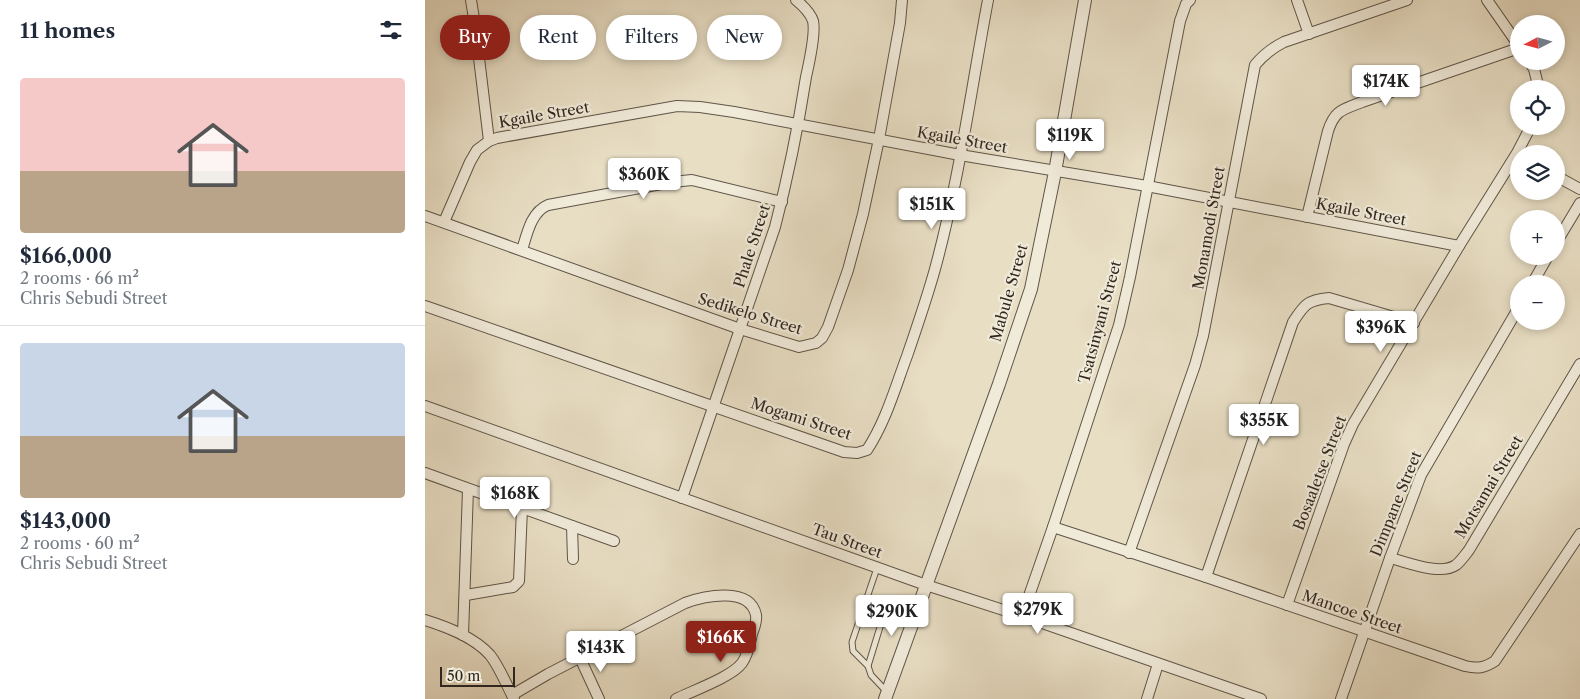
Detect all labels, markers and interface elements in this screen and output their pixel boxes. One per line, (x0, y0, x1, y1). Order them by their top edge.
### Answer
chip: Buy (440, 15, 510, 60)
chip: Rent (520, 15, 596, 60)
chip: Filters (606, 15, 697, 60)
chip: New (707, 15, 782, 60)
north arrow (1510, 15, 1565, 70)
map controls (1510, 15, 1565, 330)
icon: filters (377, 16, 405, 44)
text: 11 homes (20, 18, 115, 43)
pin: $174K (1351, 64, 1421, 107)
text: $174K (1363, 71, 1409, 91)
button: locate (1510, 80, 1565, 135)
street label: Kgaile Street (497, 97, 591, 132)
icon: home (168, 110, 258, 200)
pin: $119K (1035, 119, 1105, 161)
street label: Kgaile Street (915, 122, 1009, 157)
text: $119K (1047, 125, 1093, 145)
button: layers (1510, 145, 1565, 200)
pin: $360K (609, 158, 679, 200)
text: $360K (619, 164, 669, 184)
street label: Monamodi Street (1188, 164, 1229, 291)
pin: $151K (897, 188, 967, 230)
street label: Kgaile Street (1314, 193, 1408, 230)
text: $151K (910, 194, 954, 214)
street label: Phale Street (729, 201, 774, 290)
button: + (1510, 210, 1565, 265)
street label: Mabule Street (986, 241, 1032, 344)
text: $166,000 (20, 243, 112, 268)
street label: Tsatsinyani Street (1074, 258, 1125, 385)
text: 2 rooms · 66 m² (20, 268, 139, 288)
button: − (1510, 275, 1565, 330)
text: Chris Sebudi Street (20, 288, 167, 308)
street label: Sedikelo Street (696, 289, 805, 339)
pin: $396K (1346, 310, 1416, 353)
text: $396K (1356, 317, 1406, 337)
icon: home (168, 376, 258, 466)
street label: Mogami Street (748, 393, 855, 444)
pin: $355K (1229, 404, 1299, 446)
text: $355K (1240, 410, 1288, 430)
street label: Bosaaletse Street (1289, 412, 1350, 533)
street label: Motsamai Street (1450, 431, 1527, 542)
street label: Dimpane Street (1366, 448, 1426, 559)
pin: $168K (480, 476, 550, 519)
text: $168K (491, 483, 539, 503)
text: $143,000 (20, 508, 111, 533)
street label: Tau Street (809, 519, 886, 562)
text: 2 rooms · 60 m² (20, 533, 140, 553)
text: Chris Sebudi Street (20, 553, 167, 573)
street label: Mancoe Street (1300, 586, 1405, 638)
pin: $279K (1003, 592, 1073, 635)
pin: $290K (857, 594, 927, 637)
text: $279K (1013, 599, 1063, 619)
text: $290K (867, 601, 917, 621)
pin: $166K (686, 620, 756, 663)
text: $166K (697, 627, 745, 647)
pin: $143K (566, 630, 636, 673)
text: $143K (577, 637, 625, 657)
scale bar (440, 664, 515, 687)
text: 50 m (447, 667, 480, 685)

